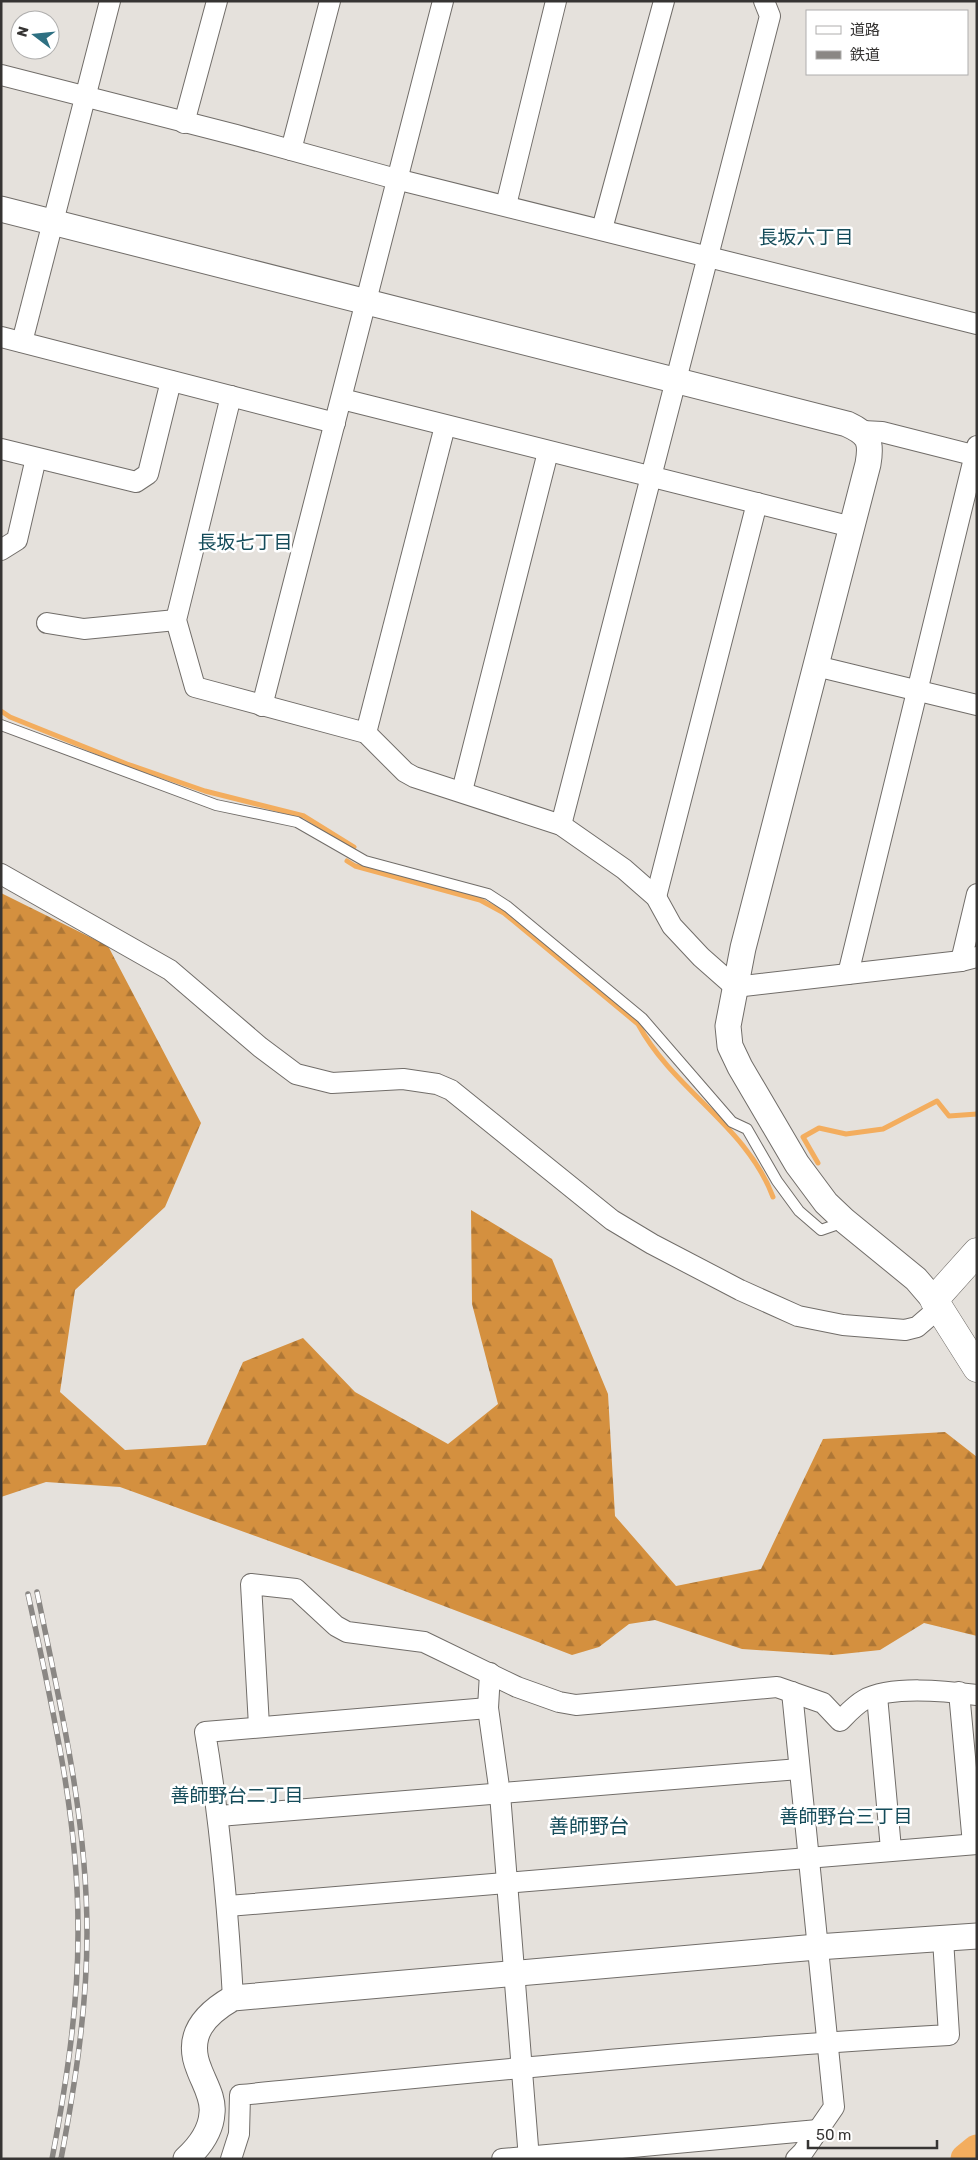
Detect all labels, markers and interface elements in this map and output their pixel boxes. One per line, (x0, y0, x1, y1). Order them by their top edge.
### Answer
north arrow (10, 10, 60, 60)
legend (806, 10, 968, 75)
text: 道路 (850, 21, 880, 39)
text: N (13, 24, 33, 39)
text: 鉄道 (850, 46, 880, 64)
district label: 長坂六丁目 (758, 226, 854, 249)
district label: 長坂七丁目 (197, 531, 293, 554)
district label: 善師野台二丁目 (170, 1784, 304, 1807)
district label: 善師野台三丁目 (779, 1805, 913, 1828)
district label: 善師野台 (549, 1814, 629, 1838)
scale bar (808, 2118, 937, 2150)
text: 50 m (816, 2126, 851, 2144)

